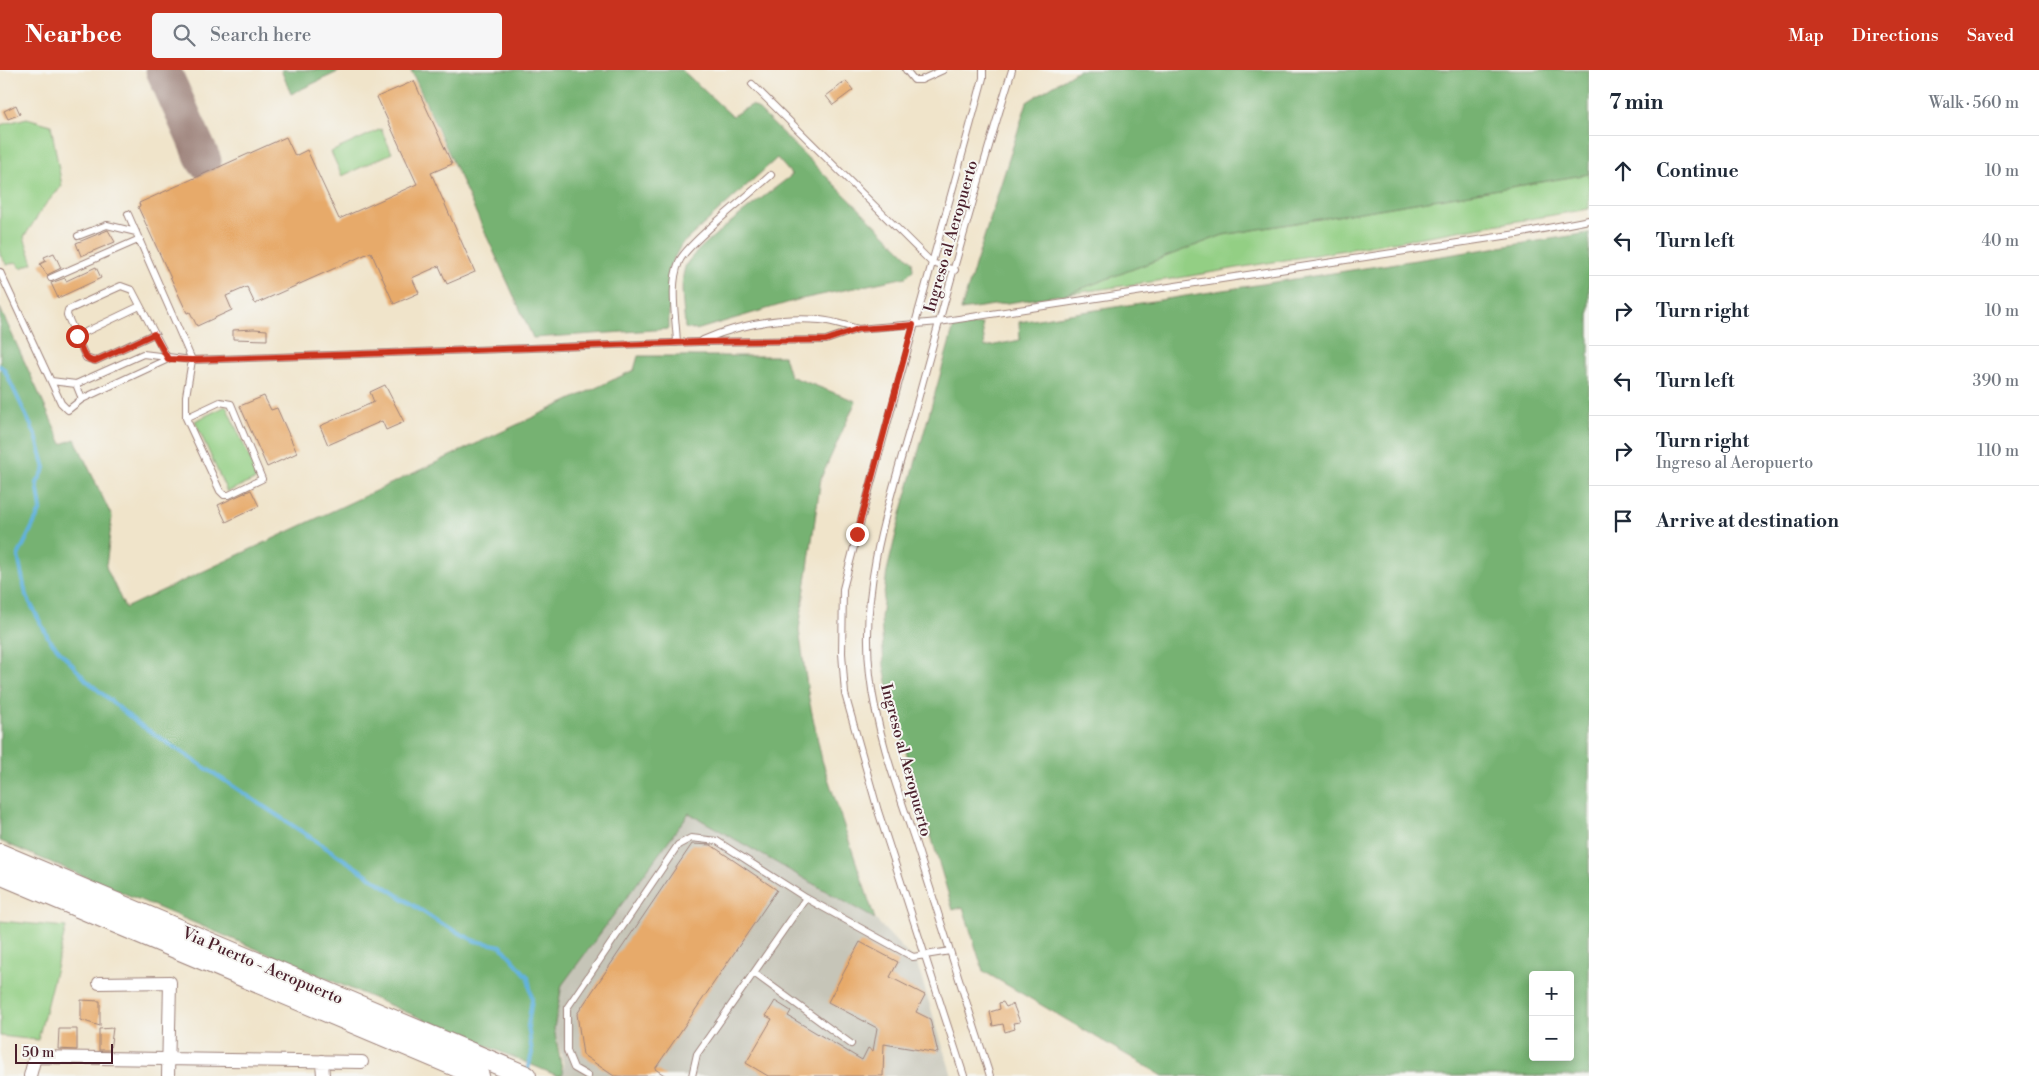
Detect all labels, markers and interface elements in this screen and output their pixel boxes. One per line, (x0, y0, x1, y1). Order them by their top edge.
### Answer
search box (152, 13, 502, 58)
text: Nearbee (25, 20, 122, 50)
icon: search (170, 21, 198, 49)
text: Search here (210, 23, 311, 47)
text: Map (1788, 24, 1824, 47)
text: Directions (1852, 24, 1939, 47)
text: Saved (1967, 24, 2014, 47)
text: 7 min (1609, 90, 1663, 116)
text: Walk · 560 m (1929, 93, 2019, 113)
icon: ahead (1609, 157, 1637, 185)
street label: Ingreso al Aeropuerto (920, 158, 982, 315)
text: Continue (1656, 159, 1739, 183)
text: 10 m (1985, 161, 2019, 181)
icon: left (1609, 227, 1637, 255)
text: Turn left (1656, 229, 1735, 253)
text: 40 m (1982, 231, 2019, 251)
icon: right (1609, 297, 1637, 325)
text: Turn right (1656, 299, 1749, 323)
text: 10 m (1985, 301, 2019, 321)
route start (66, 325, 89, 348)
icon: left (1609, 367, 1637, 395)
text: Turn left (1656, 369, 1735, 393)
text: 390 m (1973, 371, 2019, 391)
text: Turn right (1656, 429, 1749, 453)
icon: right (1609, 437, 1637, 465)
text: 110 m (1977, 441, 2019, 461)
text: Ingreso al Aeropuerto (1656, 453, 1813, 473)
icon: arrive (1609, 507, 1637, 535)
text: Arrive at destination (1656, 509, 1839, 533)
route end (846, 523, 869, 546)
street label: Ingreso al Aeropuerto (876, 682, 936, 839)
street label: Via Puerto - Aeropuerto (178, 923, 346, 1009)
map controls (1529, 971, 1574, 1061)
button: + (1529, 971, 1574, 1016)
button: − (1529, 1016, 1574, 1061)
scale bar (15, 1041, 112, 1064)
text: 50 m (22, 1044, 54, 1062)

